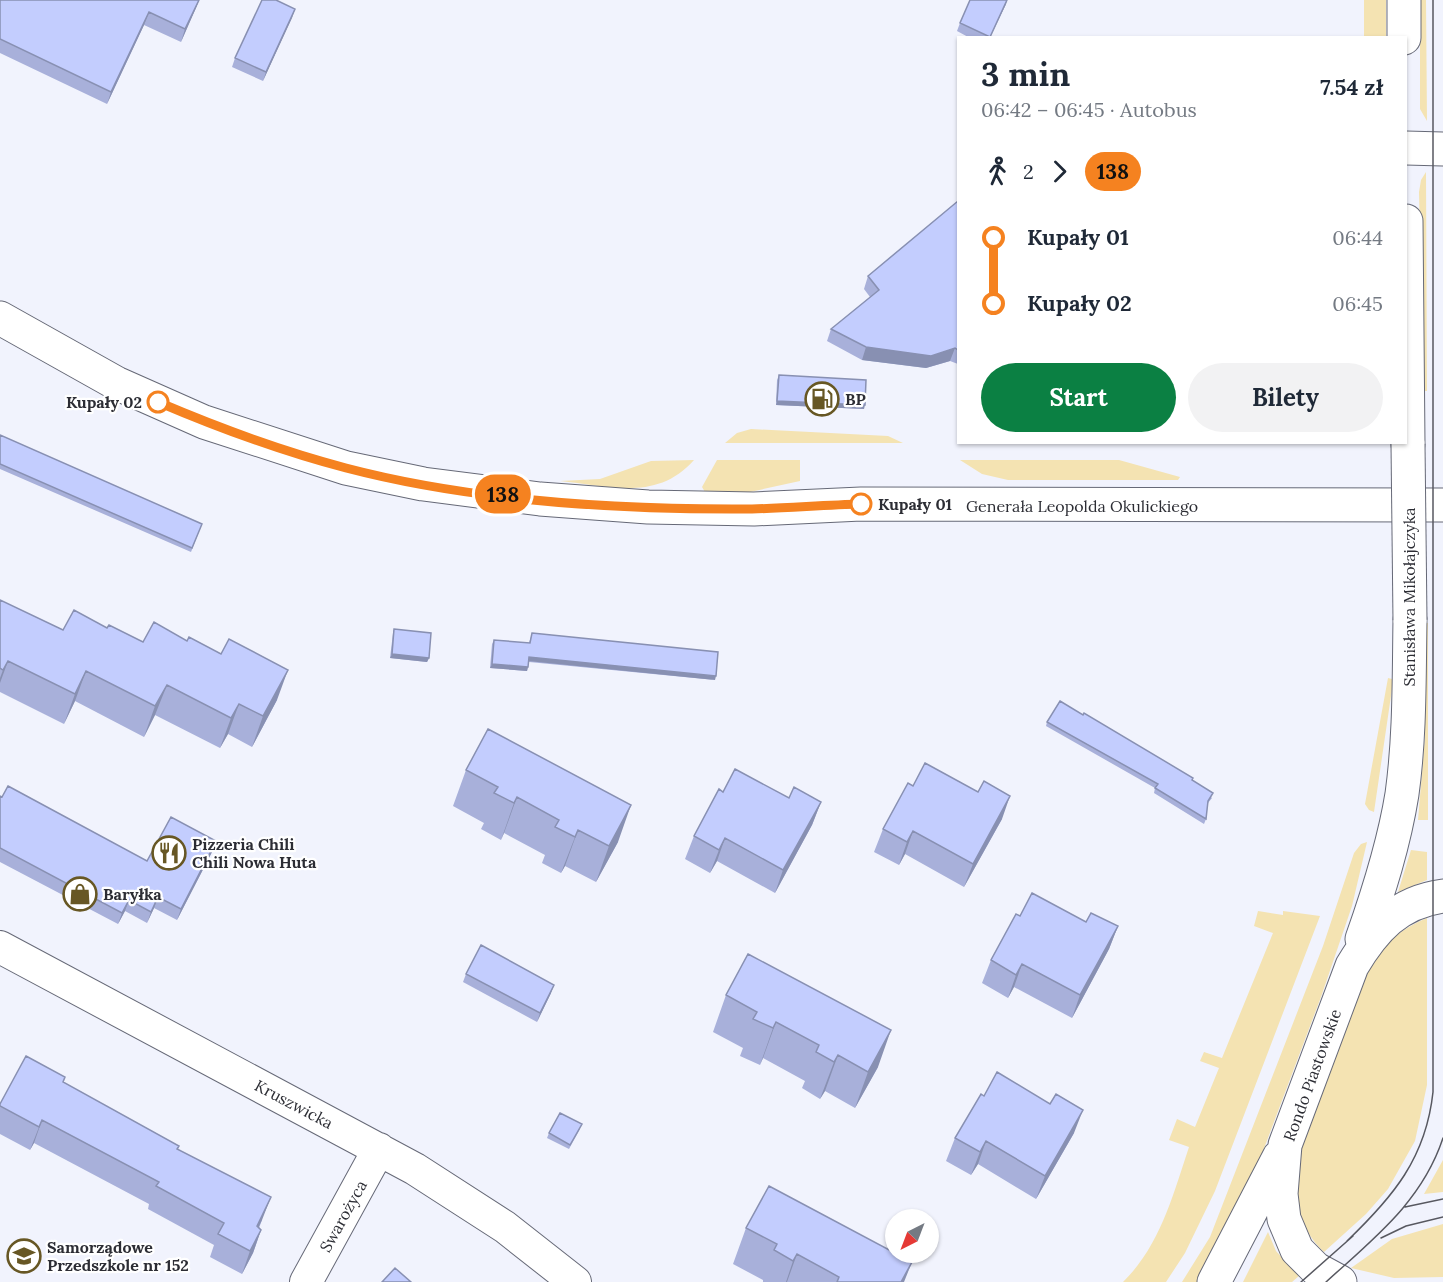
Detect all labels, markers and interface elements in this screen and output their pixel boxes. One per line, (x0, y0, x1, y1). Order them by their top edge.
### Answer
text: 3 min (981, 53, 1070, 95)
text: 7.54 zł (1320, 73, 1383, 101)
text: 06:42 – 06:45 · Autobus (981, 97, 1197, 122)
icon: walk (981, 155, 1014, 188)
icon: forward (1043, 155, 1076, 188)
text: 138 (1097, 158, 1129, 185)
text: 2 (1023, 159, 1034, 184)
text: Kupały 01 (1027, 223, 1129, 251)
text: 06:44 (1332, 225, 1383, 250)
text: Kupały 02 (1027, 289, 1132, 317)
text: 06:45 (1332, 291, 1383, 316)
button: Start (981, 363, 1176, 432)
button: Bilety (1188, 363, 1383, 432)
fuel station icon: BP (804, 381, 840, 417)
place label: BP (845, 389, 866, 409)
marker: Kupały 02 (147, 391, 169, 413)
place label: Kupały 02 (66, 392, 142, 412)
line badge: 138 (468, 474, 538, 514)
text: 138 (487, 481, 519, 508)
marker: Kupały 01 (850, 493, 872, 515)
place label: Kupały 01 (878, 494, 952, 514)
street label: Generała Leopolda Okulickiego (966, 496, 1198, 516)
street label: Stanisława Mikołajczyka (1399, 507, 1419, 687)
place label: Pizzeria Chili Chili Nowa Huta (192, 834, 317, 872)
restaurant icon: Pizzeria Chili Chili Nowa Huta (151, 835, 187, 871)
shop icon: Baryłka (62, 876, 98, 912)
place label: Baryłka (103, 884, 162, 904)
street label: Rondo Piastowskie (1279, 1006, 1345, 1144)
street label: Kruszwicka (251, 1075, 337, 1133)
street label: Swarożyca (315, 1176, 371, 1256)
north arrow (885, 1209, 939, 1263)
map controls (885, 1209, 939, 1263)
place label: Samorządowe Przedszkole nr 152 (47, 1237, 189, 1275)
school or university icon: Samorządowe Przedszkole nr 152 (6, 1238, 42, 1274)

